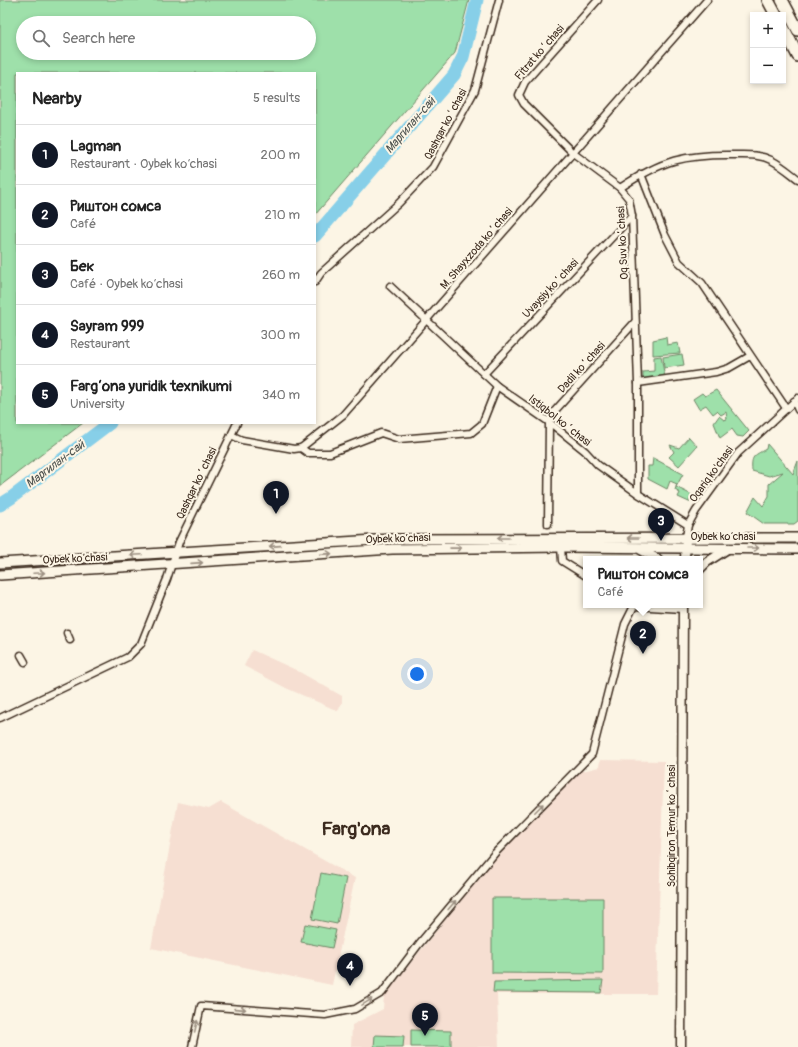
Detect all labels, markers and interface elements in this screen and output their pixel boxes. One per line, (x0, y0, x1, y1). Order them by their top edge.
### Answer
map controls (750, 12, 786, 84)
button: + (750, 12, 786, 48)
search box (16, 16, 316, 60)
street label: Fitrat koʻchasi (512, 22, 567, 82)
icon: search (30, 27, 52, 49)
text: Search here (62, 29, 135, 48)
button: − (750, 48, 786, 84)
street label: Qashqar koʻchasi (421, 87, 470, 162)
text: Nearby (32, 88, 81, 109)
text: 5 results (253, 90, 300, 106)
water label: Маргилан-сай (382, 93, 440, 157)
text: Lagman (70, 137, 121, 156)
text: 1 (42, 147, 48, 163)
text: 200 m (261, 147, 300, 163)
text: Restaurant · Oybek ko‘chasi (70, 156, 217, 172)
text: Риштон сомса (70, 197, 161, 216)
street label: M. Shayxzoda koʻchasi (437, 205, 515, 292)
street label: Oq Suv koʻchasi (614, 206, 631, 280)
text: 2 (41, 207, 49, 223)
text: 210 m (264, 207, 300, 223)
text: Café (70, 216, 96, 232)
street label: Uvaysiy koʻchasi (520, 256, 581, 321)
text: Бек (70, 257, 94, 276)
text: 3 (41, 267, 49, 283)
text: 260 m (262, 267, 300, 283)
text: Café · Oybek ko‘chasi (70, 276, 183, 292)
text: Sayram 999 (70, 317, 144, 336)
text: 4 (41, 327, 49, 343)
text: 300 m (261, 327, 300, 343)
text: Restaurant (70, 336, 130, 352)
street label: Dadil koʻchasi (555, 339, 608, 396)
text: Farg‘ona yuridik texnikumi (70, 377, 232, 396)
text: 5 (41, 387, 49, 403)
text: 340 m (262, 387, 300, 403)
street label: Istiqbol koʻchasi (526, 392, 594, 449)
text: University (70, 396, 124, 412)
water label: Маргилан-сай (23, 437, 89, 491)
street label: Oqariq ko'chasi (687, 444, 736, 505)
street label: Qashqar koʻchasi (173, 445, 219, 521)
pin: 1 (263, 481, 289, 514)
pin: 3 (648, 508, 674, 541)
street label: Oybek ko‘chasi (691, 530, 756, 543)
street label: Oybek ko‘chasi (365, 531, 431, 546)
one-way arrow (497, 534, 510, 542)
one-way arrow (627, 534, 640, 542)
one-way arrow (269, 543, 282, 550)
one-way arrow (449, 544, 462, 552)
one-way arrow (746, 544, 759, 552)
street label: Oybek ko‘chasi (42, 550, 108, 567)
one-way arrow (319, 550, 332, 557)
one-way arrow (130, 552, 143, 559)
popup (583, 556, 703, 608)
one-way arrow (190, 559, 203, 566)
text: Риштон сомса (597, 565, 689, 584)
one-way arrow (32, 569, 45, 576)
text: Café (597, 584, 624, 600)
pin: 2 (630, 621, 656, 654)
your location (407, 664, 427, 684)
street label: Sohibqiron Temur koʻchasi (665, 765, 678, 887)
one-way arrow (534, 803, 544, 813)
district label: Farg'ona (322, 817, 391, 841)
one-way arrow (447, 899, 456, 910)
pin: 4 (337, 953, 363, 986)
one-way arrow (361, 998, 372, 1006)
pin: 5 (412, 1003, 438, 1036)
one-way arrow (233, 1005, 246, 1012)
one-way arrow (193, 1020, 201, 1033)

